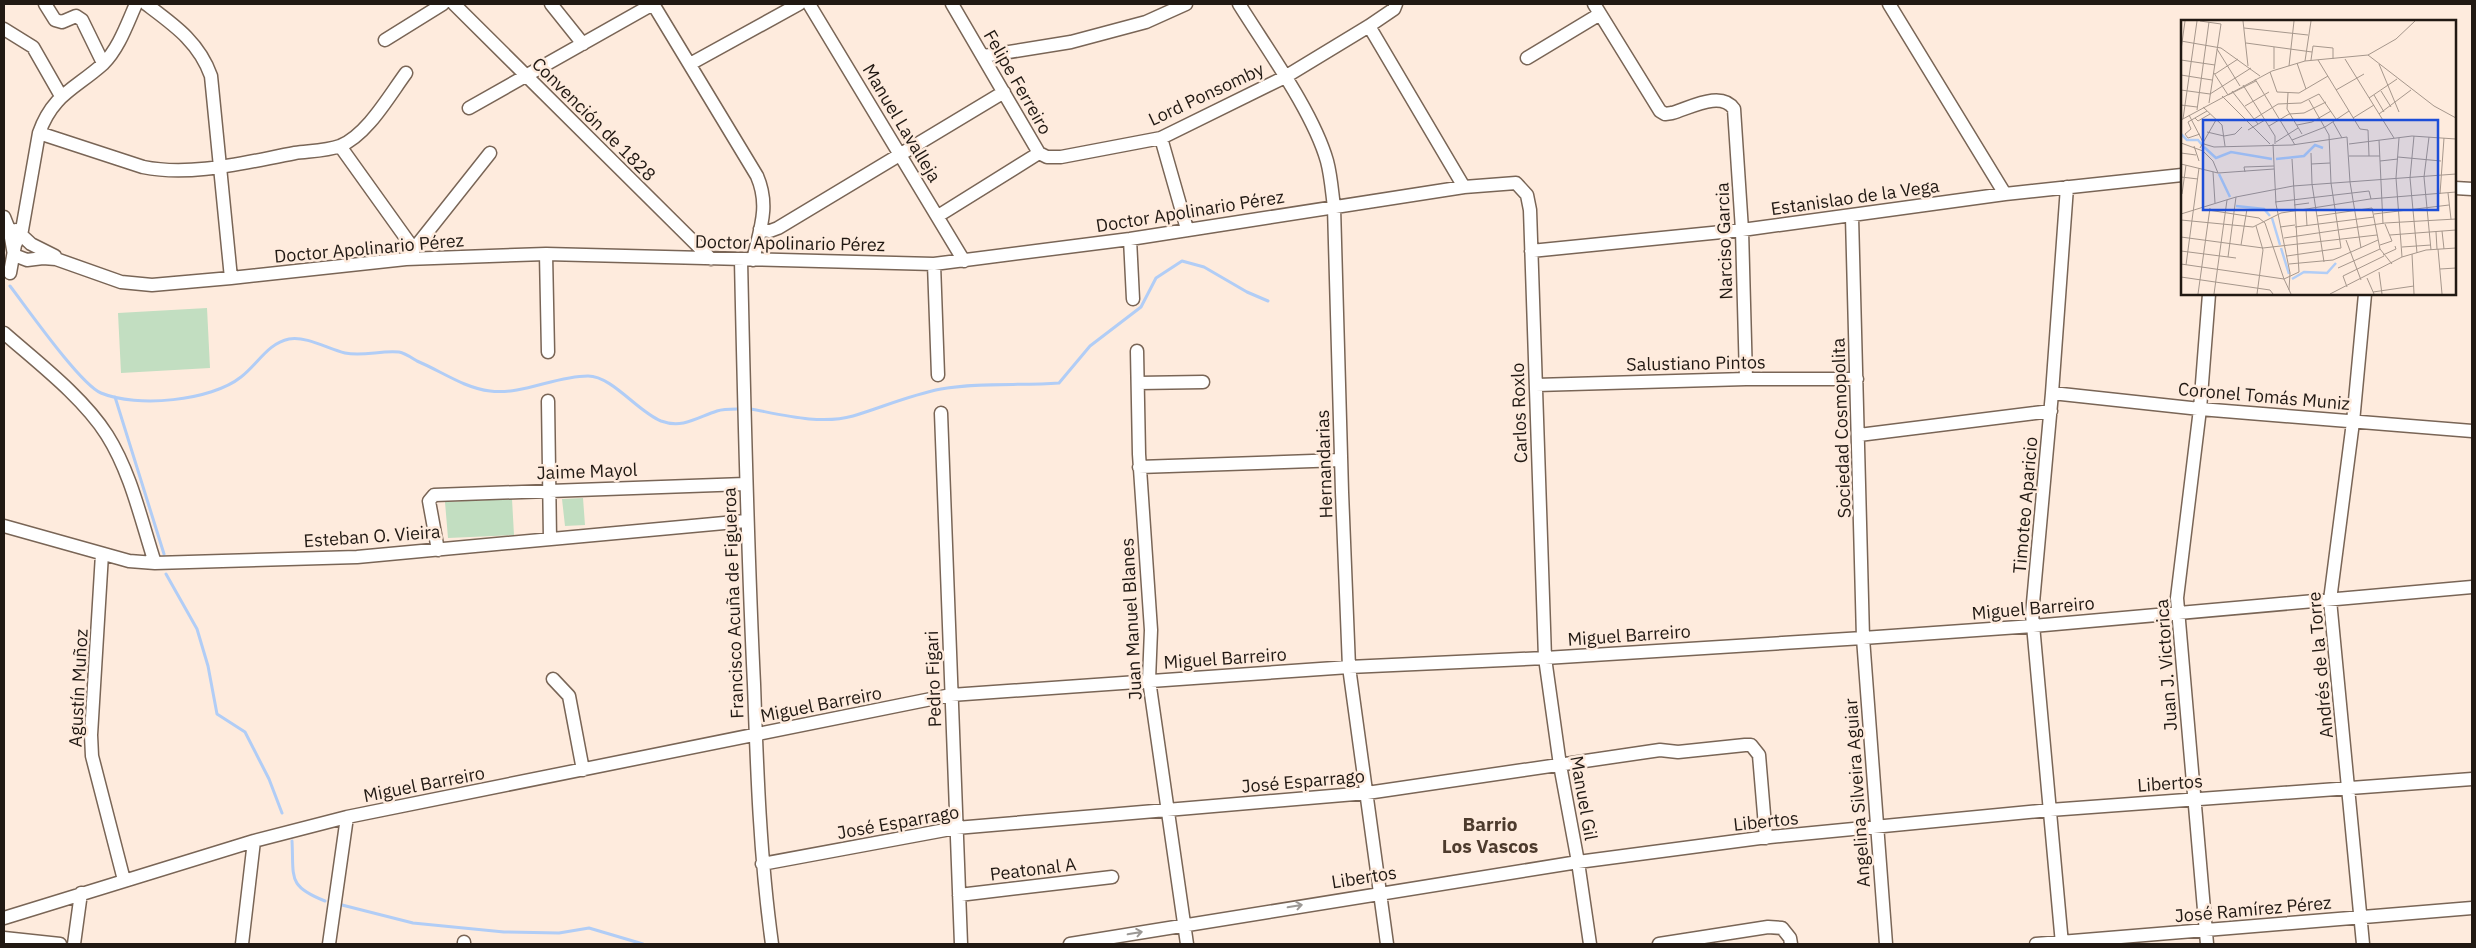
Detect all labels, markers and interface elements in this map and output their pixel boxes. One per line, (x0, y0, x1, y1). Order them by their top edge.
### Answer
inset map (2181, 20, 2456, 295)
street label: Felipe Ferreiro (979, 26, 1057, 138)
street label: Convención de 1828 (527, 52, 661, 186)
street label: Lord Ponsomby (1145, 57, 1267, 131)
street label: Manuel Lavalleja (858, 60, 947, 187)
street label: Estanislao de la Vega (1769, 174, 1941, 220)
street label: Narciso Garcia (1710, 182, 1738, 300)
street label: Doctor Apolinario Pérez (1094, 185, 1286, 237)
street label: Doctor Apolinario Pérez (273, 228, 465, 268)
street label: Doctor Apolinario Pérez (695, 230, 885, 256)
street label: Sociedad Cosmopolita (1826, 337, 1856, 519)
street label: Salustiano Pintos (1626, 350, 1766, 376)
street label: Carlos Roxlo (1506, 362, 1532, 464)
street label: Coronel Tomás Muniz (2177, 377, 2351, 415)
street label: Hernandarias (1311, 409, 1337, 519)
street label: Timoteo Aparicio (2008, 436, 2042, 574)
street label: Jaime Mayol (536, 458, 638, 484)
street label: Francisco Acuña de Figueroa (717, 487, 749, 719)
street label: Esteban O. Vieira (303, 520, 442, 552)
street label: Juan Manuel Blanes (1115, 537, 1147, 701)
street label: Miguel Barreiro (1971, 591, 2095, 625)
street label: Andrés de la Torre (2302, 591, 2338, 739)
street label: Juan J. Victorica (2150, 598, 2182, 732)
street label: Miguel Barreiro (1567, 619, 1691, 651)
street label: Agustín Muñoz (63, 628, 93, 748)
street label: Pedro Figari (920, 630, 946, 728)
street label: Miguel Barreiro (1163, 642, 1287, 674)
street label: Miguel Barreiro (758, 681, 884, 727)
street label: Angelina Silveira Aguiar (1839, 697, 1875, 888)
street label: Manuel Gil (1565, 754, 1603, 842)
street label: Miguel Barreiro (361, 761, 487, 807)
street label: José Esparrago (1240, 764, 1366, 798)
street label: Libertos (2136, 769, 2204, 797)
street label: José Esparrago (835, 800, 961, 844)
street label: Libertos (1732, 806, 1800, 836)
district label: Barrio Los Vascos (1442, 812, 1538, 858)
street label: Peatonal A (988, 852, 1078, 886)
street label: Libertos (1330, 861, 1398, 893)
street label: José Ramírez Pérez (2174, 891, 2332, 927)
one-way arrow (1287, 901, 1303, 911)
one-way arrow (1127, 928, 1143, 938)

